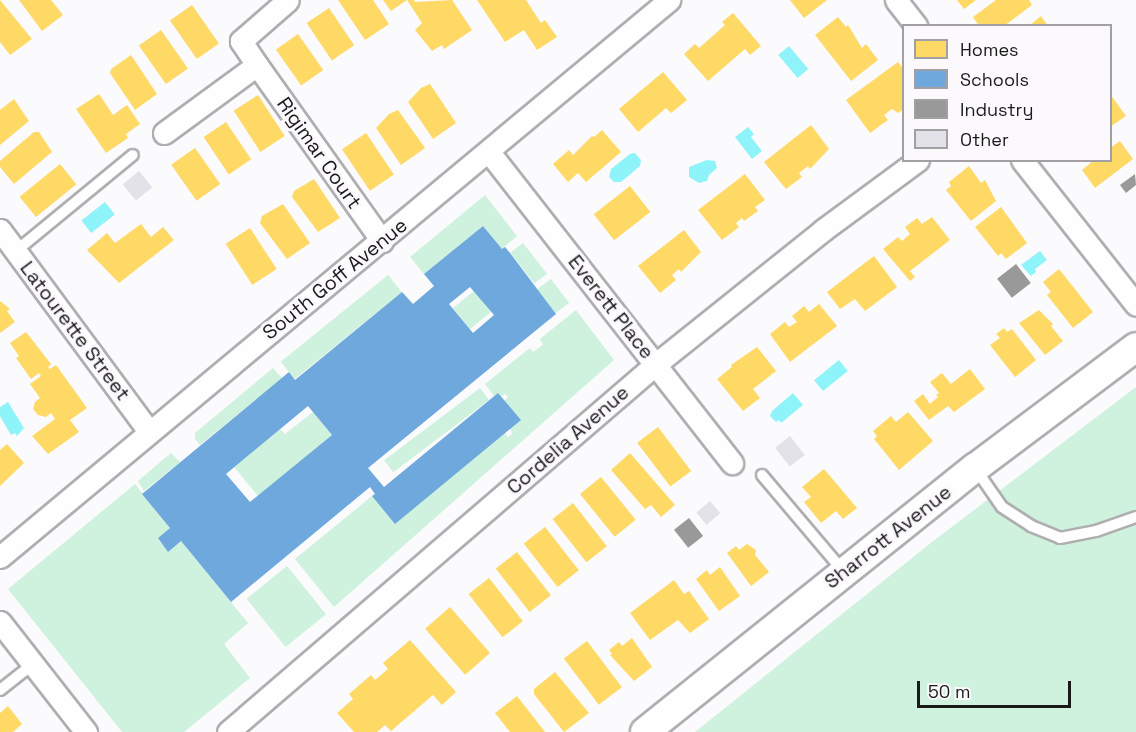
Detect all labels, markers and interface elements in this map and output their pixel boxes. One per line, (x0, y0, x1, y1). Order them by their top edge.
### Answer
legend (902, 24, 1112, 162)
text: Homes (960, 38, 1019, 61)
text: Schools (960, 68, 1029, 91)
street label: Rigimar Court (272, 93, 366, 213)
text: Industry (960, 98, 1033, 121)
text: Other (960, 128, 1009, 151)
street label: South Goff Avenue (258, 213, 412, 345)
street label: Everett Place (563, 250, 659, 364)
street label: Latourette Street (15, 257, 135, 405)
street label: Cordelia Avenue (502, 380, 634, 500)
street label: Sharrott Avenue (820, 480, 956, 594)
scale bar (920, 669, 1074, 707)
text: 50 m (928, 680, 970, 703)

